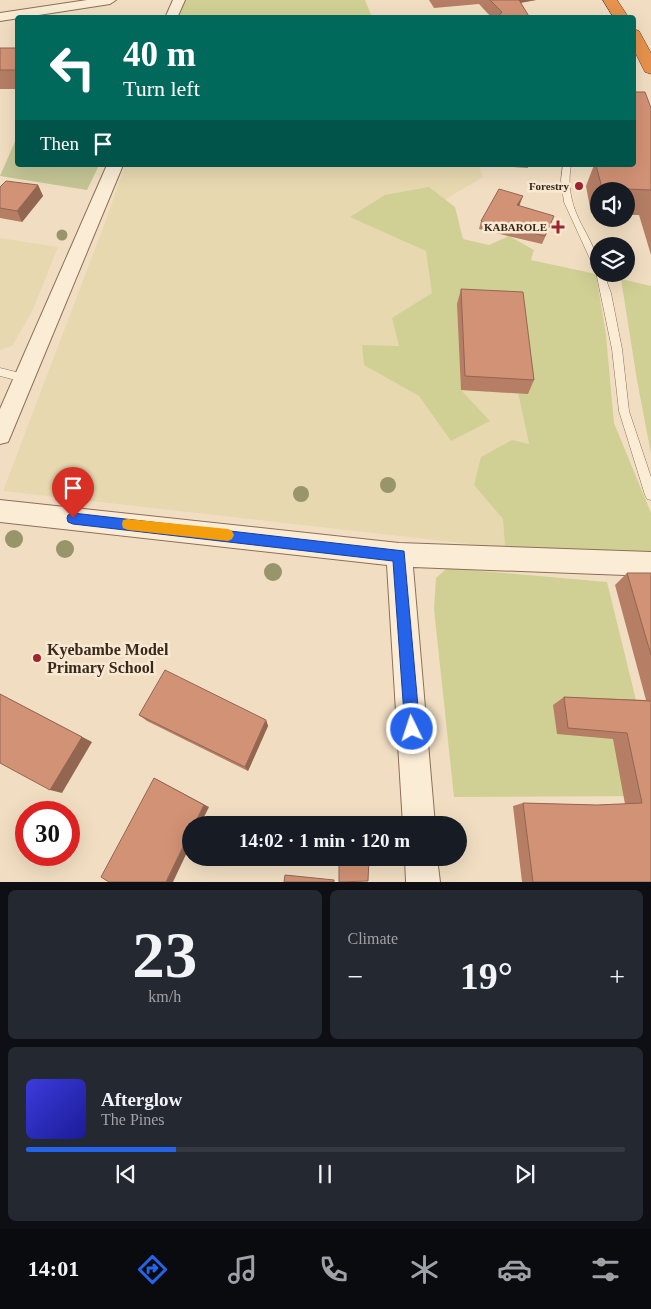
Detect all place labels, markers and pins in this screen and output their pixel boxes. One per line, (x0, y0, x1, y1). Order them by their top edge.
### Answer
place label: Forestry (529, 180, 569, 192)
marker: Forestry (573, 180, 585, 192)
marker: KABAROLE (551, 220, 565, 234)
place label: KABAROLE (484, 221, 547, 233)
pin (52, 467, 94, 518)
place label: Kyebambe Model Primary School (47, 641, 169, 677)
marker: Kyebambe Model Primary School (31, 652, 43, 664)

